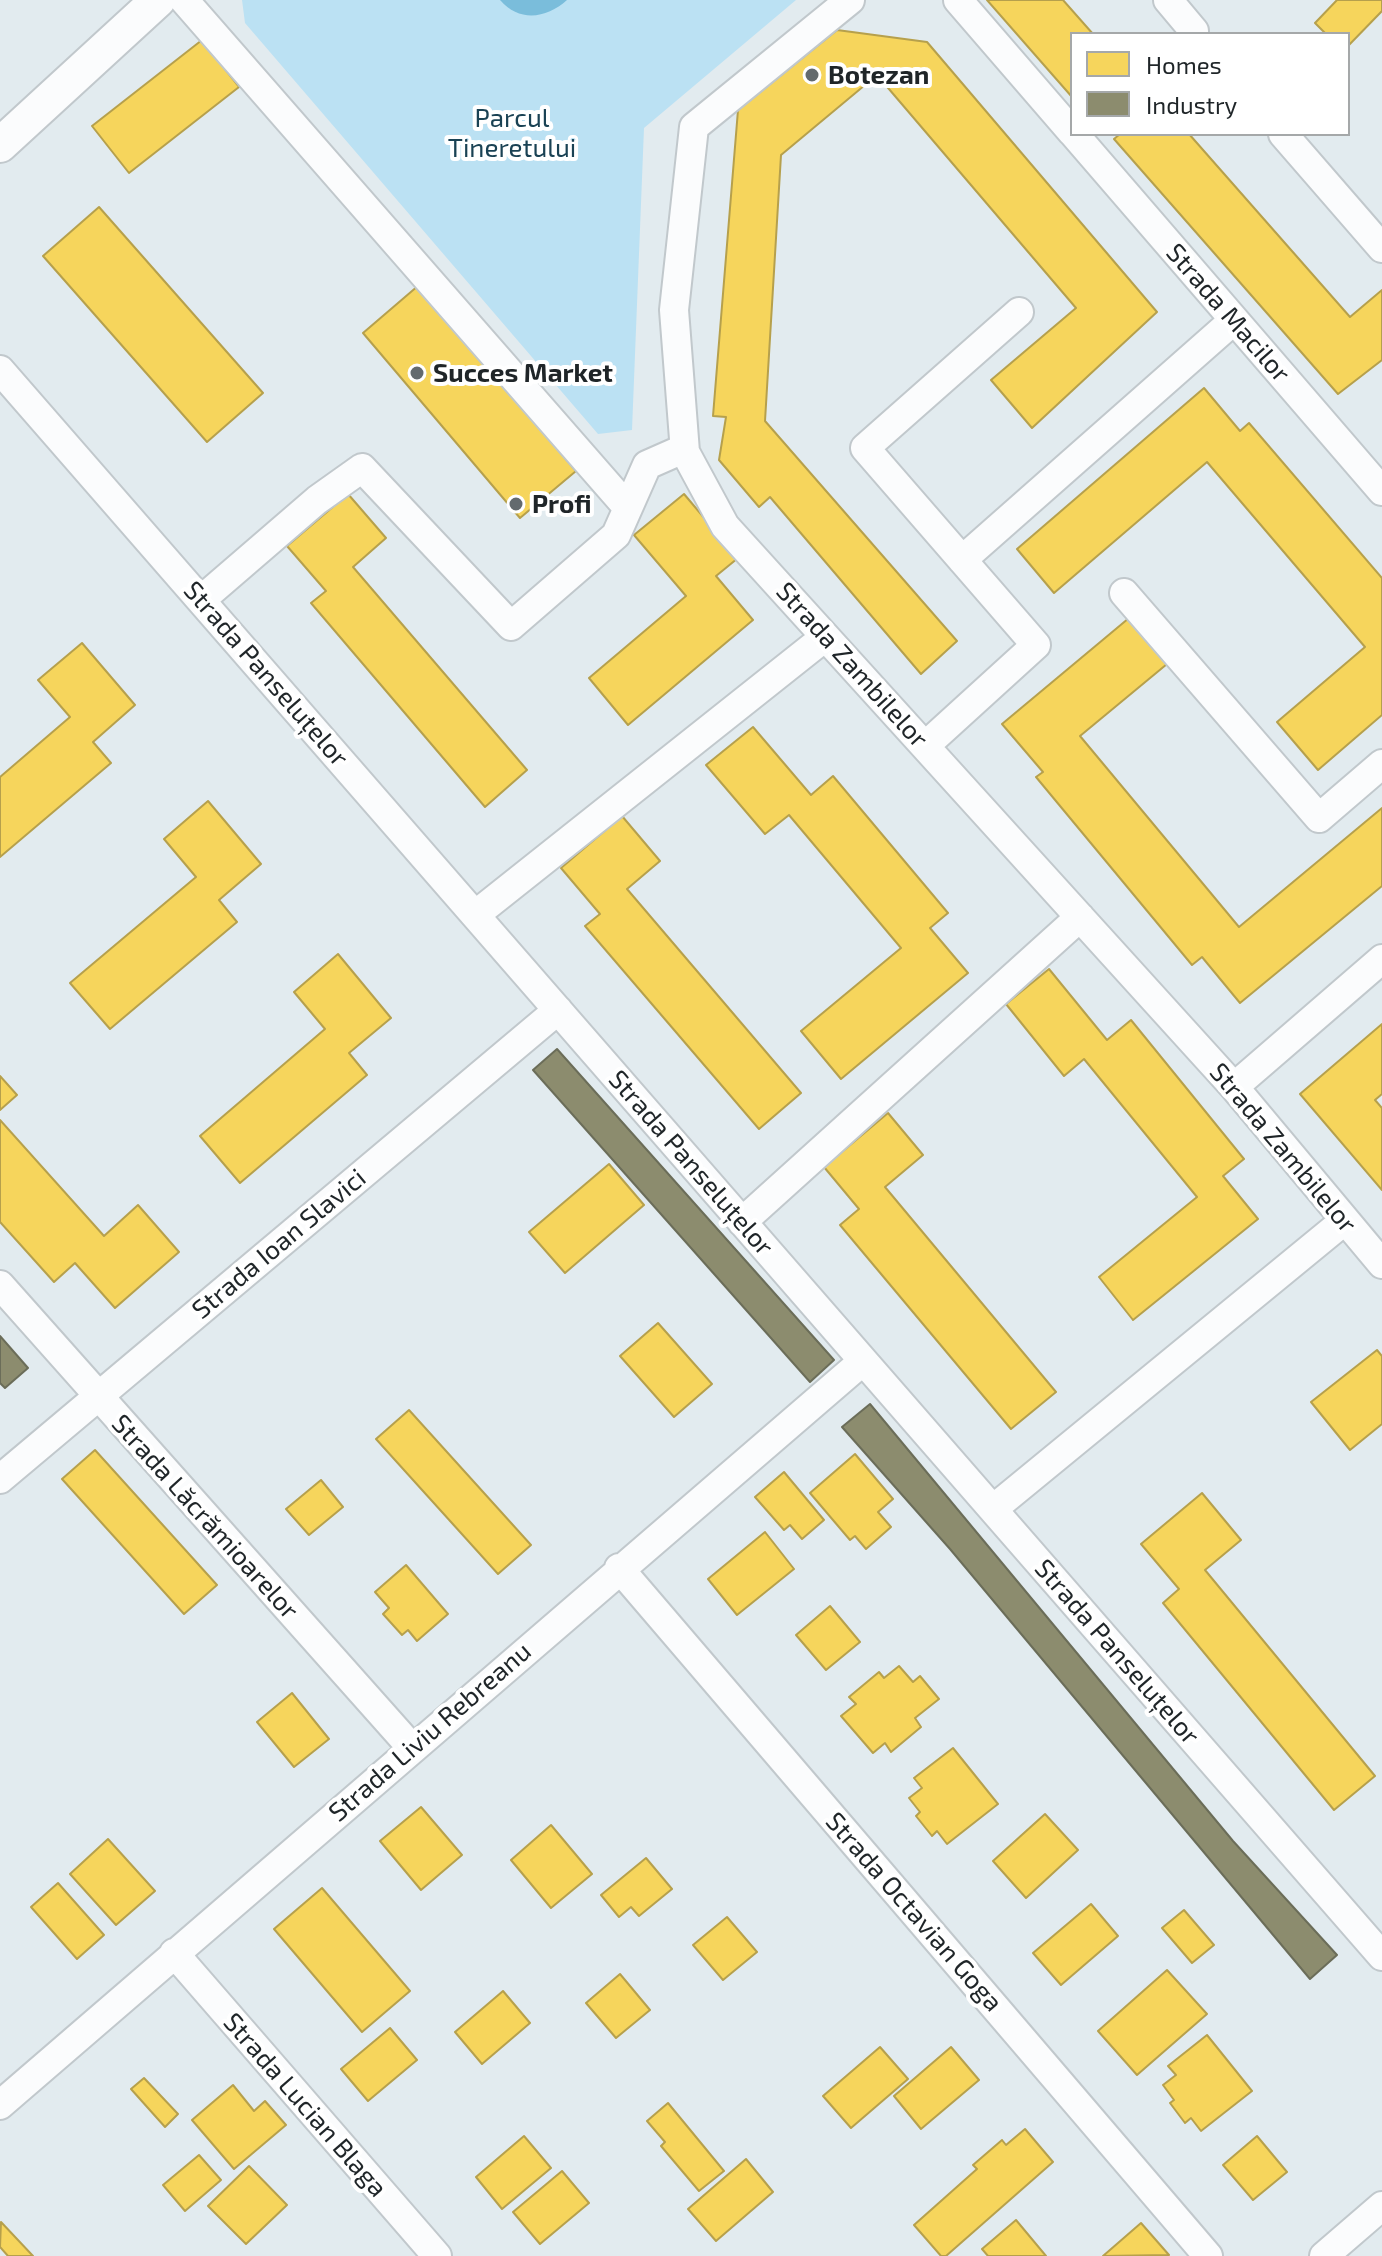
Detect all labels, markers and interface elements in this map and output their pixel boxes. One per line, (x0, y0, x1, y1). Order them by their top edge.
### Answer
legend (1070, 32, 1350, 136)
text: Homes (1146, 50, 1222, 79)
place label: Botezan (828, 59, 929, 91)
marker: Botezan (803, 66, 821, 84)
text: Industry (1146, 90, 1237, 119)
park label: Parcul Tineretului (448, 102, 576, 164)
street label: Strada Macilor (1159, 237, 1297, 389)
place label: Succes Market (433, 357, 613, 389)
marker: Succes Market (408, 364, 426, 382)
place label: Profi (532, 488, 592, 520)
marker: Profi (507, 495, 525, 513)
street label: Strada Panseluțelor (177, 575, 355, 773)
street label: Strada Zambilelor (770, 576, 934, 754)
street label: Strada Zambilelor (1203, 1057, 1363, 1239)
street label: Strada Panseluțelor (602, 1064, 780, 1262)
street label: Strada Ioan Slavici (186, 1162, 372, 1326)
street label: Strada Lăcrămioarelor (105, 1408, 305, 1626)
street label: Strada Panseluțelor (1028, 1553, 1206, 1751)
street label: Strada Liviu Rebreanu (323, 1636, 537, 1828)
street label: Strada Octavian Goga (819, 1806, 1009, 2018)
street label: Strada Lucian Blaga (217, 2007, 393, 2203)

